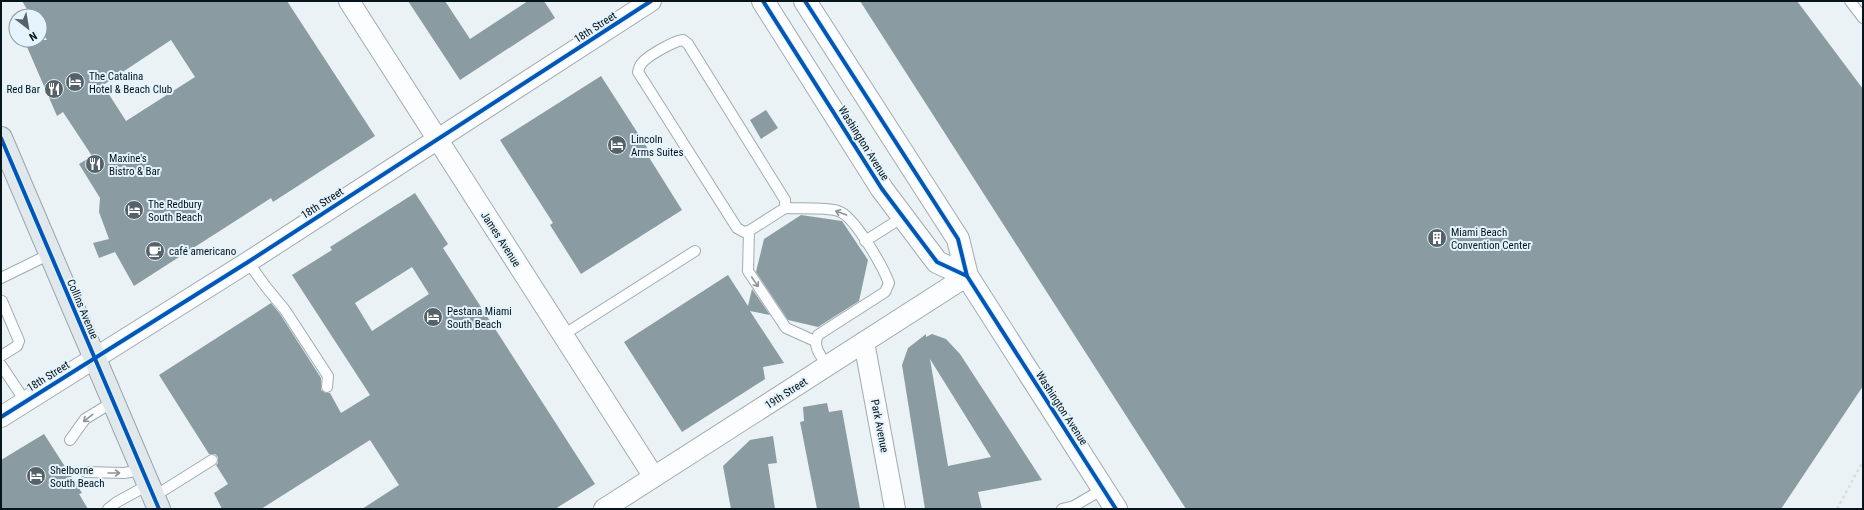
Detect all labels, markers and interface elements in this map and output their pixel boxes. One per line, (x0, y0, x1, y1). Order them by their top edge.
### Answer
north arrow (8, 8, 48, 48)
street label: 18th Street (572, 9, 619, 46)
text: N (26, 29, 39, 44)
place label: The Catalina Hotel & Beach Club (89, 70, 172, 96)
hotel icon: The Catalina Hotel & Beach Club (64, 71, 86, 93)
restaurant icon: Red Bar (43, 78, 65, 100)
place label: Red Bar (6, 83, 41, 96)
street label: Washington Avenue (835, 104, 892, 183)
place label: Lincoln Arms Suites (631, 133, 684, 159)
hotel icon: Lincoln Arms Suites (606, 134, 628, 156)
place label: Maxine's Bistro & Bar (109, 152, 161, 178)
restaurant icon: Maxine's Bistro & Bar (84, 153, 106, 175)
street label: 18th Street (299, 185, 346, 222)
place label: The Redbury South Beach (148, 198, 202, 224)
hotel icon: The Redbury South Beach (123, 199, 145, 221)
one-way arrow (835, 208, 847, 216)
street label: James Avenue (478, 209, 523, 269)
place label: Miami Beach Convention Center (1451, 226, 1531, 252)
building icon: Miami Beach Convention Center (1426, 227, 1448, 249)
cafe icon: café americano (144, 240, 166, 262)
place label: café americano (169, 245, 237, 258)
one-way arrow (751, 276, 759, 287)
street label: Collins Avenue (64, 277, 101, 341)
place label: Pestana Miami South Beach (447, 305, 512, 331)
hotel icon: Pestana Miami South Beach (422, 306, 444, 328)
street label: 18th Street (25, 358, 72, 395)
street label: Washington Avenue (1033, 369, 1090, 448)
street label: 19th Street (763, 375, 810, 412)
street label: Park Avenue (868, 398, 891, 454)
one-way arrow (83, 414, 94, 422)
place label: Shelborne South Beach (50, 464, 104, 490)
hotel icon: Shelborne South Beach (25, 465, 47, 487)
one-way arrow (107, 469, 120, 477)

